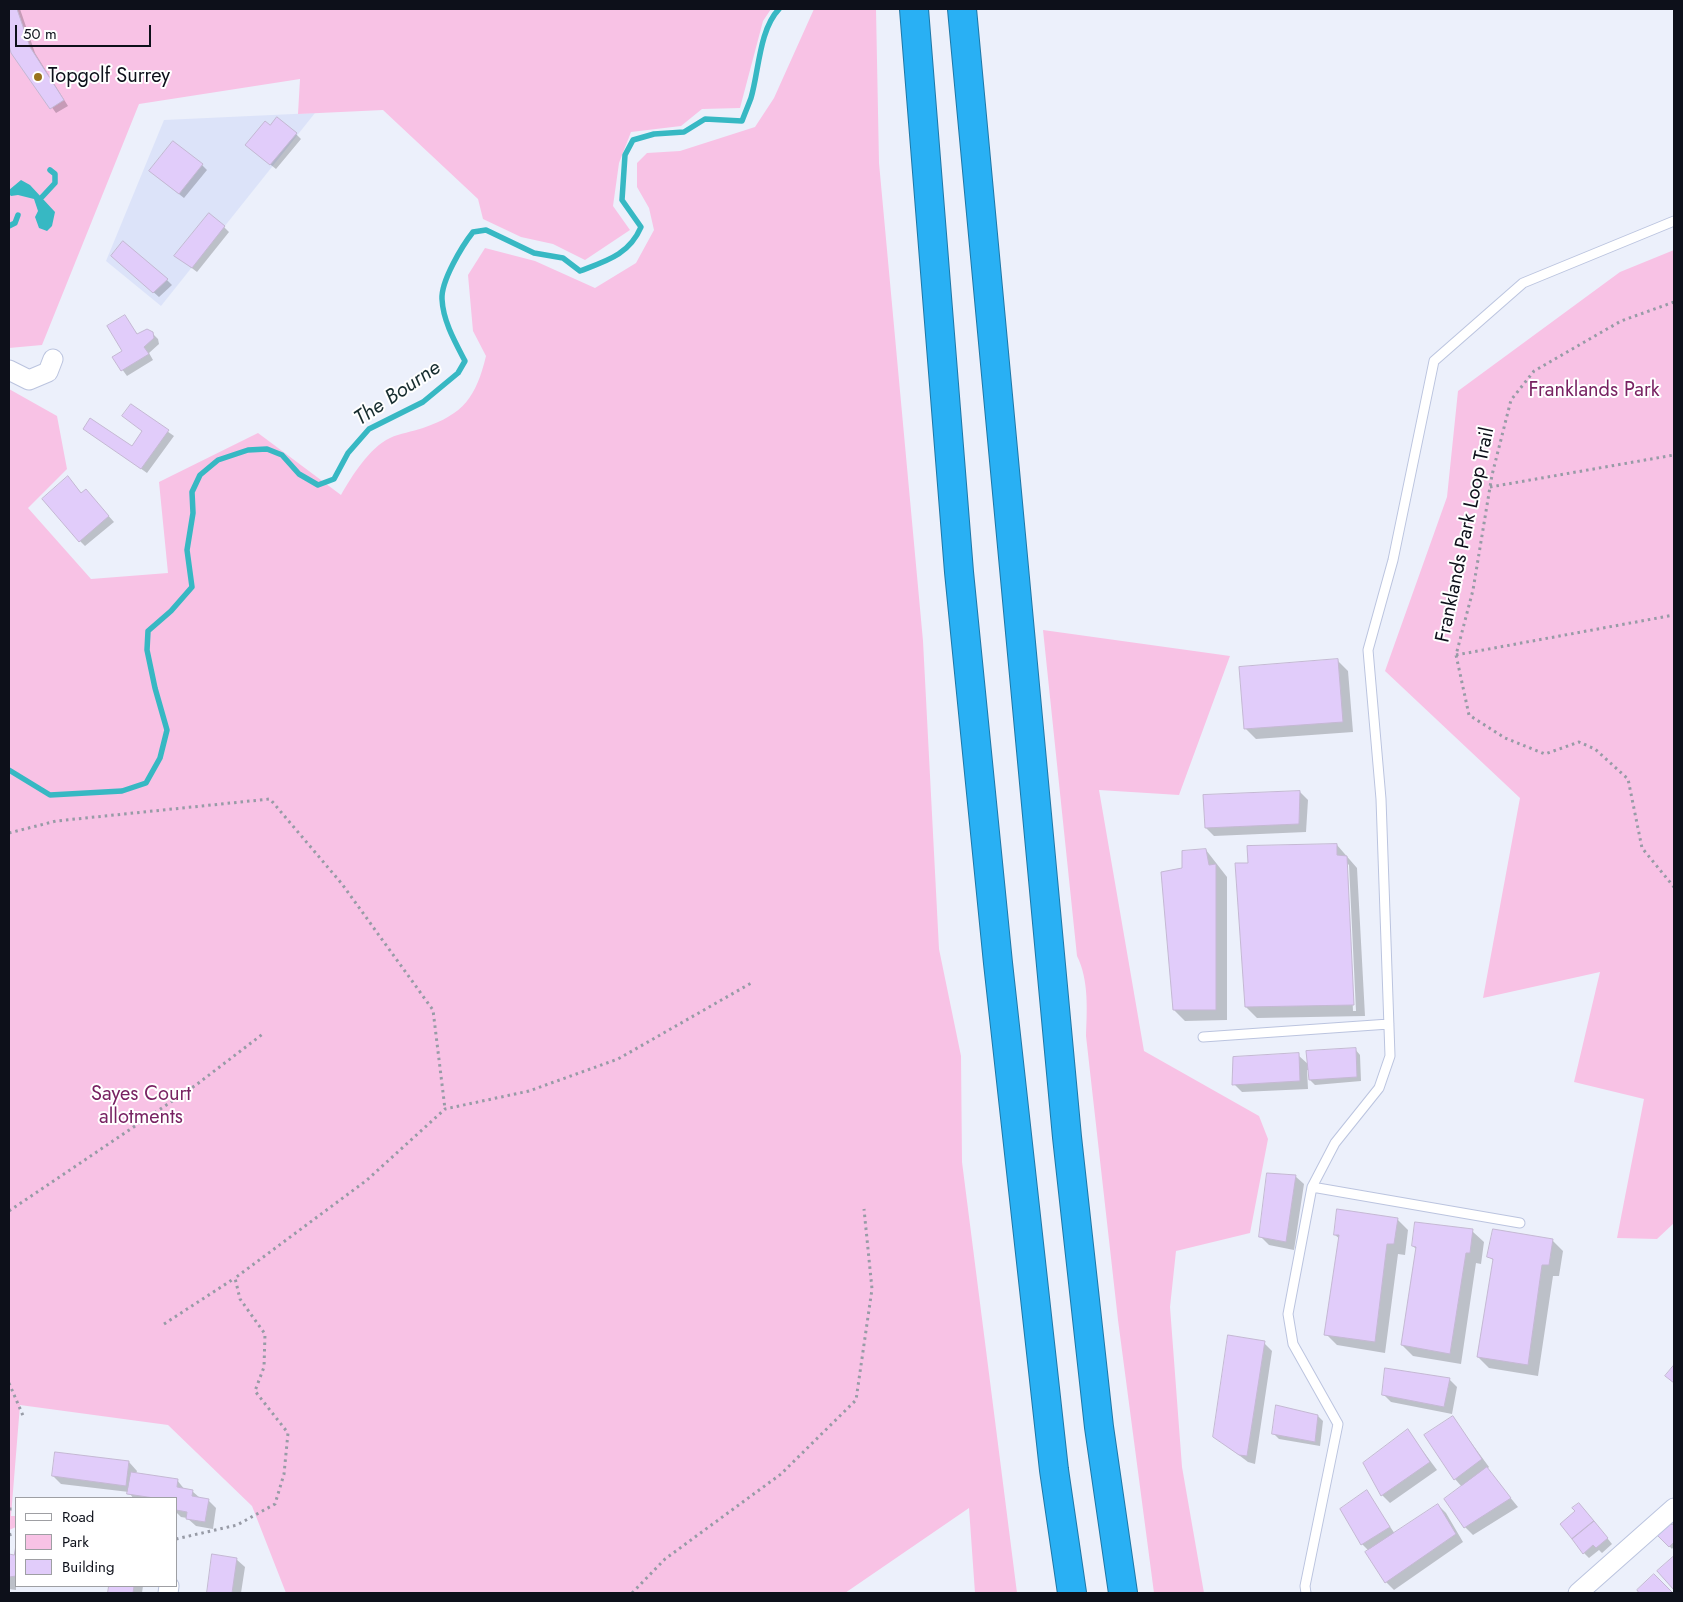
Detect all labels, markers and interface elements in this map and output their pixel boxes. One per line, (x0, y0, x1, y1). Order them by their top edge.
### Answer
scale bar (18, 15, 154, 47)
text: 50 m (23, 23, 57, 45)
place label: Topgolf Surrey (48, 65, 170, 89)
marker: Topgolf Surrey (32, 71, 44, 83)
water label: The Bourne (350, 356, 446, 432)
park label: Franklands Park (1528, 379, 1660, 403)
street label: Franklands Park Loop Trail (1431, 425, 1501, 645)
park label: Sayes Court allotments (91, 1083, 191, 1130)
legend (15, 1497, 178, 1587)
text: Road (62, 1506, 94, 1528)
text: Park (62, 1531, 89, 1553)
text: Building (62, 1556, 114, 1578)

